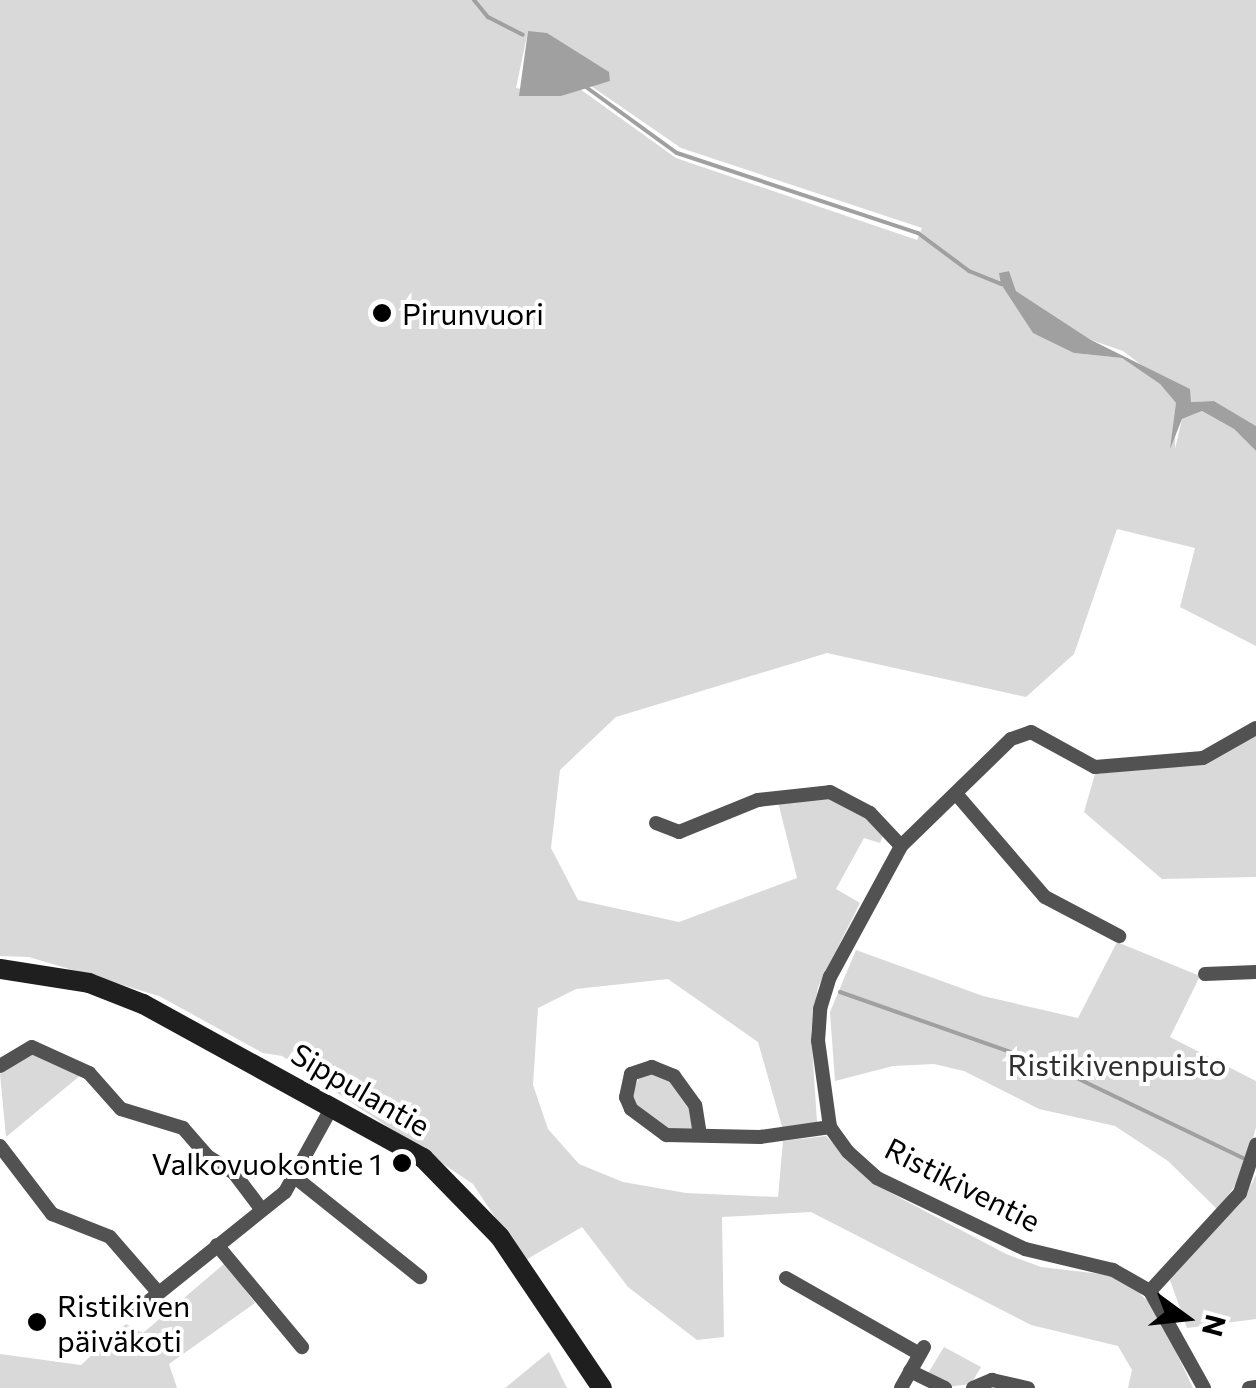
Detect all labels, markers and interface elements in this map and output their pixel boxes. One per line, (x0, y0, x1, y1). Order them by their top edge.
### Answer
place label: Pirunvuori (402, 295, 544, 331)
marker: Pirunvuori (371, 302, 393, 324)
street label: Sippulantie (285, 1035, 437, 1143)
park label: Ristikivenpuisto (1007, 1046, 1227, 1082)
street label: Ristikiventie (880, 1130, 1046, 1238)
place label: Valkovuokontie 1 (152, 1145, 382, 1181)
marker: Valkovuokontie 1 (391, 1152, 413, 1174)
north arrow (1136, 1268, 1236, 1368)
place label: Ristikiven päiväkoti (57, 1287, 190, 1358)
marker: Ristikiven päiväkoti (26, 1311, 48, 1333)
text: N (1196, 1311, 1234, 1340)

